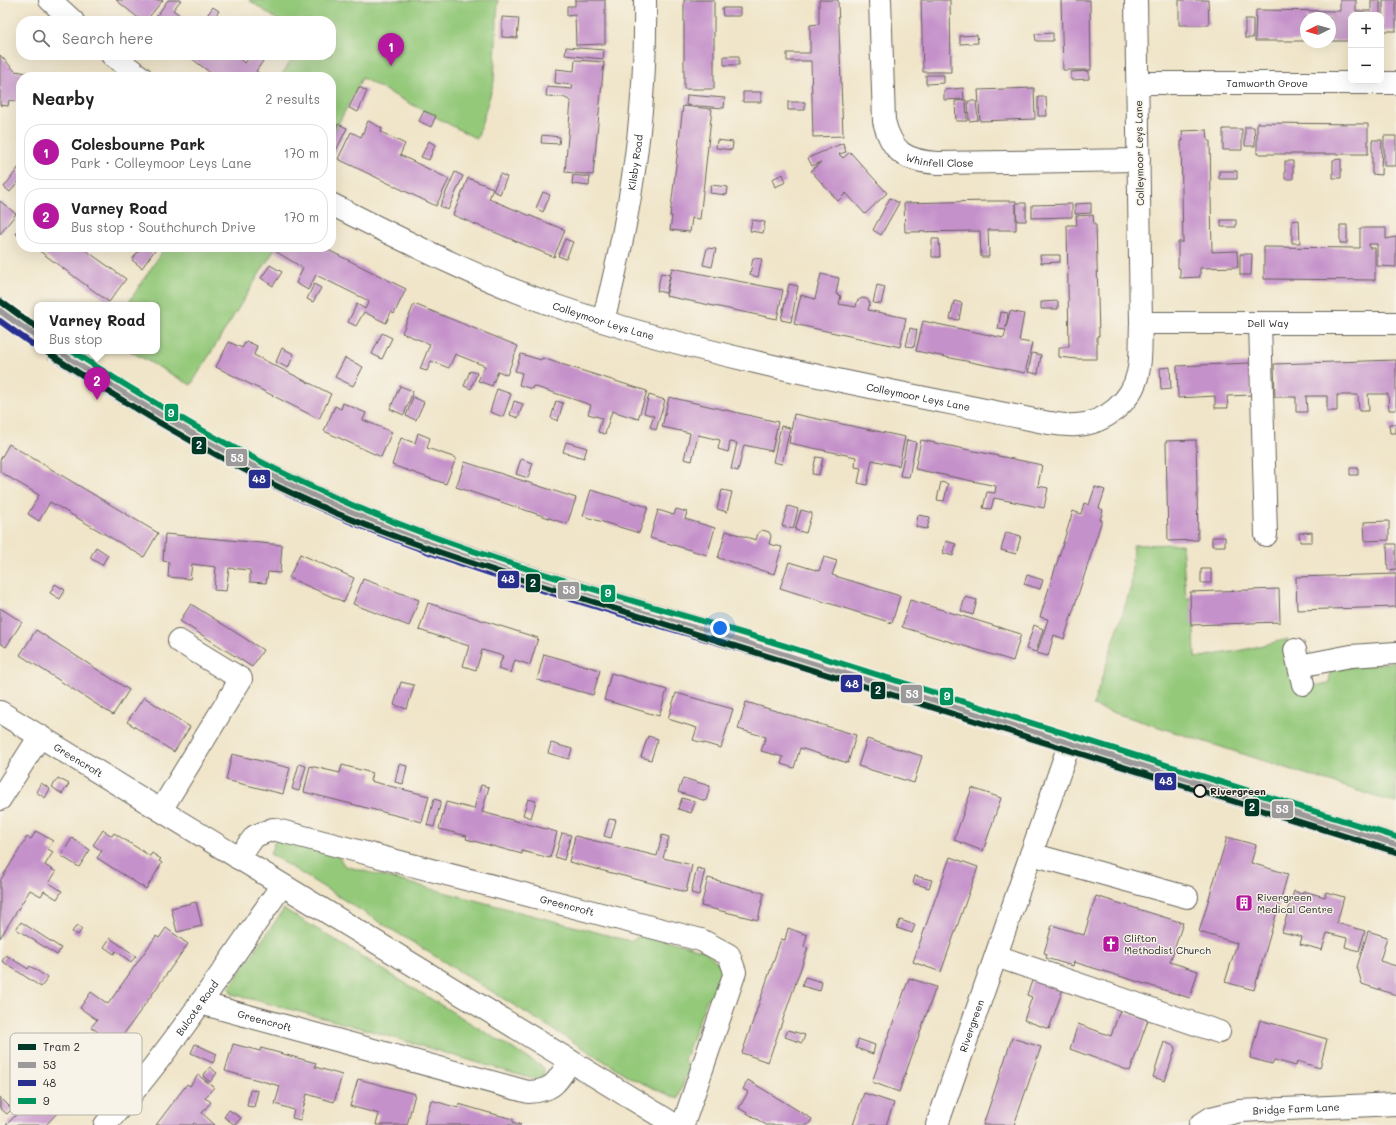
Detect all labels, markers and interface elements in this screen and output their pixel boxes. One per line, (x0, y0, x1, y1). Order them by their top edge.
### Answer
north arrow (1300, 12, 1336, 48)
map controls (1348, 12, 1384, 84)
button: + (1348, 12, 1384, 48)
search box (16, 16, 336, 60)
icon: search (30, 27, 52, 49)
text: Search here (62, 28, 153, 48)
pin: 1 (378, 33, 404, 66)
button: − (1348, 48, 1384, 84)
street label: Tamworth Grove (1226, 76, 1308, 90)
text: Nearby (32, 87, 94, 109)
text: 2 results (265, 90, 320, 107)
street label: Colleymoor Leys Lane (1131, 100, 1147, 206)
text: Colesbourne Park (71, 134, 205, 154)
street label: Kilsby Road (624, 134, 646, 191)
text: 1 (43, 144, 49, 161)
text: 170 m (283, 144, 319, 161)
street label: Whinfell Close (904, 150, 974, 170)
text: Park · Colleymoor Leys Lane (71, 154, 252, 171)
text: Varney Road (71, 198, 167, 218)
text: 2 (42, 208, 50, 225)
text: 170 m (283, 208, 319, 225)
text: Bus stop · Southchurch Drive (71, 218, 256, 235)
street label: Colleymoor Leys Lane (551, 298, 656, 343)
popup (34, 302, 160, 354)
text: Varney Road (49, 310, 145, 330)
street label: Dell Way (1247, 316, 1289, 330)
text: Bus stop (49, 330, 102, 347)
pin: 2 (84, 367, 110, 400)
street label: Colleymoor Leys Lane (865, 379, 971, 414)
line badge: 9 (164, 403, 179, 422)
text: 9 (168, 405, 175, 420)
line badge: 2 (191, 436, 207, 455)
text: 2 (196, 437, 202, 452)
line badge: 53 (225, 448, 248, 467)
text: 53 (230, 450, 244, 465)
line badge: 48 (248, 469, 271, 489)
text: 48 (252, 471, 266, 486)
line badge: 48 (497, 570, 520, 589)
text: 48 (501, 571, 515, 586)
line badge: 2 (525, 573, 541, 593)
text: 2 (530, 575, 536, 590)
line badge: 53 (557, 581, 580, 600)
text: 53 (562, 582, 576, 597)
line badge: 9 (600, 584, 616, 603)
text: 9 (605, 585, 612, 600)
your location (710, 618, 730, 638)
line badge: 48 (840, 674, 863, 693)
text: 48 (845, 676, 859, 691)
line badge: 2 (870, 681, 886, 700)
text: 2 (875, 682, 881, 697)
line badge: 53 (900, 684, 923, 704)
text: 53 (905, 686, 919, 701)
line badge: 9 (939, 687, 954, 706)
text: 9 (944, 688, 951, 703)
street label: Greencroft (51, 740, 106, 780)
line badge: 48 (1154, 772, 1177, 791)
text: 48 (1159, 773, 1173, 788)
marker: Rivergreen (1193, 784, 1207, 798)
place label: Rivergreen (1210, 784, 1266, 798)
line badge: 2 (1244, 798, 1260, 817)
text: 2 (1249, 799, 1255, 814)
line badge: 53 (1271, 800, 1294, 819)
text: 53 (1275, 801, 1289, 816)
place label: Rivergreen Medical Centre (1257, 890, 1333, 916)
street label: Greencroft (539, 892, 596, 919)
building icon: Rivergreen Medical Centre (1234, 893, 1254, 913)
place label: Clifton Methodist Church (1124, 931, 1211, 957)
church icon: Clifton Methodist Church (1101, 934, 1121, 954)
street label: Bulcote Road (172, 977, 221, 1038)
street label: Rivergreen (956, 998, 987, 1054)
street label: Greencroft (236, 1007, 293, 1035)
legend (10, 1033, 142, 1115)
text: Tram 2 (43, 1039, 80, 1054)
text: 53 (43, 1057, 56, 1072)
text: 48 (43, 1075, 56, 1090)
text: 9 (43, 1093, 50, 1108)
street label: Bridge Farm Lane (1252, 1100, 1340, 1117)

